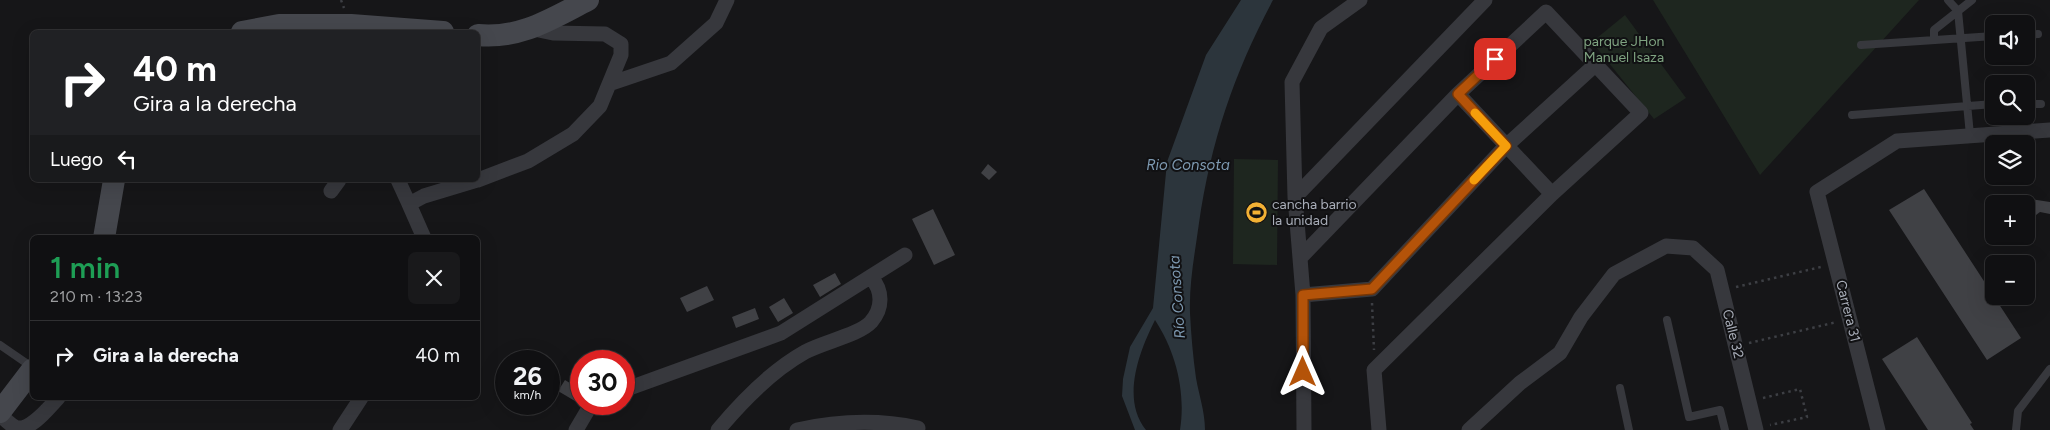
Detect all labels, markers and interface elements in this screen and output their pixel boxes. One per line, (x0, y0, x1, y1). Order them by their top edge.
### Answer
map controls (1985, 15, 2035, 305)
button: sound (1985, 15, 2035, 65)
park label: parque JHon Manuel Isaza (1584, 33, 1665, 66)
pin (1474, 38, 1516, 80)
icon: arrive (1481, 45, 1509, 73)
text: 40 m (133, 48, 217, 90)
icon: right (50, 50, 115, 115)
button: search (1985, 75, 2035, 125)
text: Gira a la derecha (133, 90, 297, 117)
button: layers (1985, 135, 2035, 185)
icon: left (113, 145, 141, 173)
text: Luego (50, 148, 103, 171)
water label: Rio Consota (1146, 156, 1230, 174)
button: + (1985, 195, 2035, 245)
place label: cancha barrio la unidad (1272, 196, 1357, 229)
sports icon: cancha barrio la unidad (1244, 200, 1268, 224)
text: 1 min (50, 249, 120, 286)
button: close (408, 252, 460, 304)
water label: Río Consota (1165, 255, 1189, 339)
button: − (1985, 255, 2035, 305)
street label: Carrera 31 (1832, 278, 1864, 344)
text: 210 m · 13:23 (50, 287, 142, 306)
street label: Calle 32 (1719, 308, 1747, 360)
icon: right (50, 342, 78, 370)
text: Gira a la derecha (93, 344, 239, 367)
text: 40 m (415, 344, 460, 367)
position arrow (1276, 345, 1328, 397)
speed limit sign: 30 (570, 350, 635, 415)
text: 26 (513, 361, 542, 391)
text: km/h (514, 388, 541, 402)

